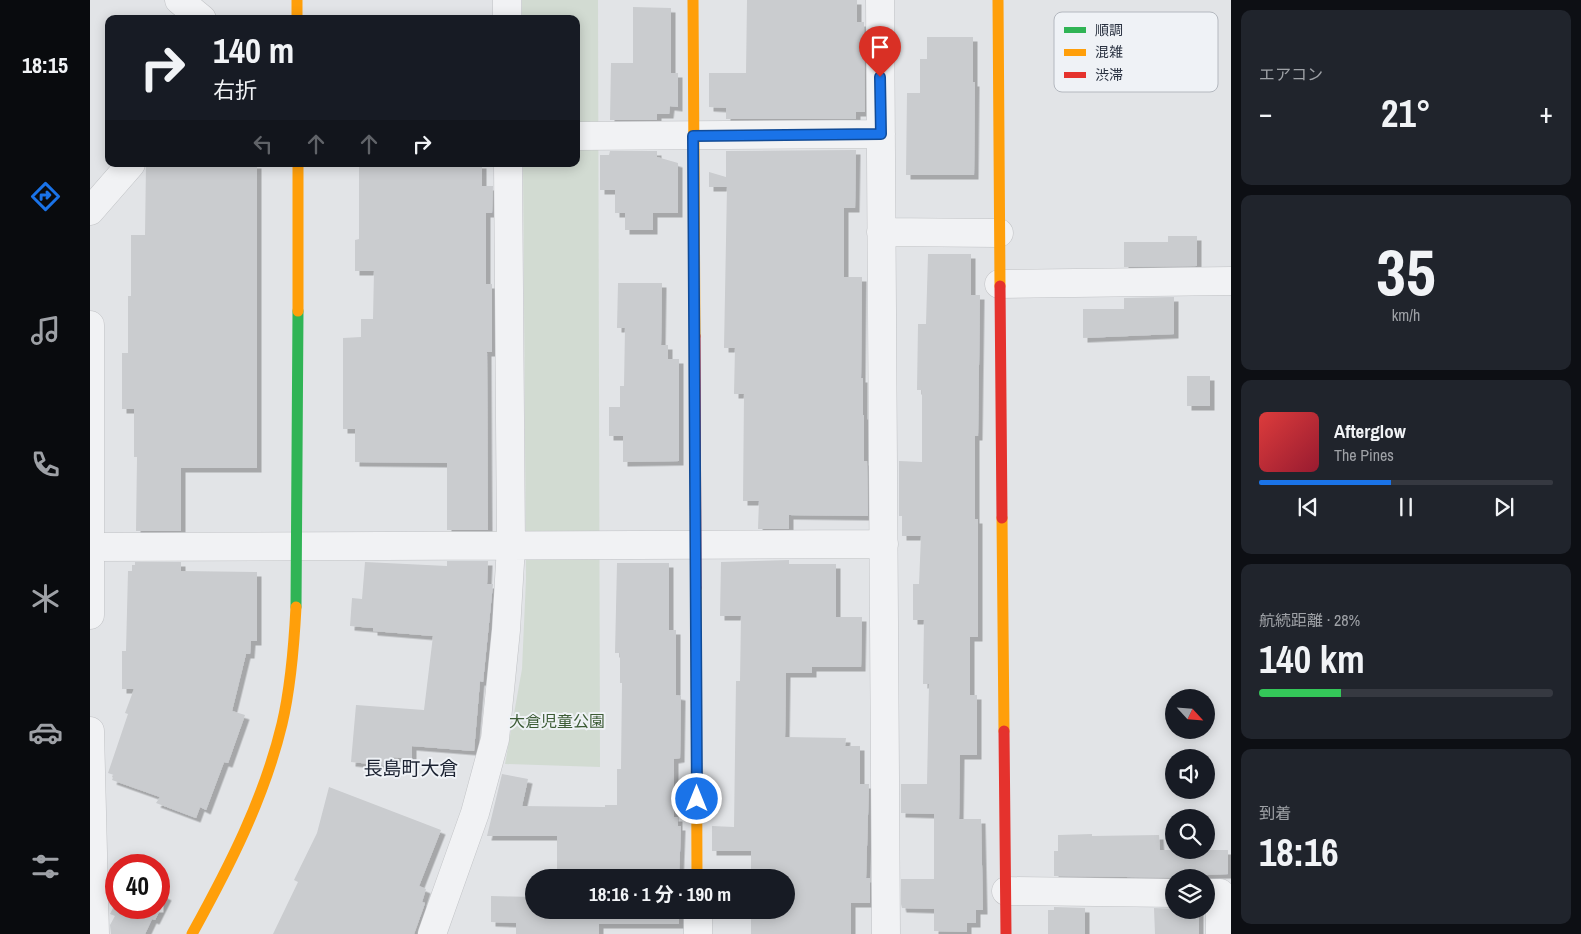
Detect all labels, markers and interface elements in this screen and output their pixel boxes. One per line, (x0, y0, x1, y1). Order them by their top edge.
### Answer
legend (1054, 12, 1218, 92)
text: 順調 (1095, 21, 1123, 39)
pin (859, 26, 901, 77)
text: 140 m (213, 27, 294, 74)
icon: arrive (866, 33, 894, 61)
icon: right (130, 35, 195, 100)
text: 混雑 (1095, 43, 1123, 61)
text: 18:15 (22, 50, 68, 80)
text: エアコン (1259, 63, 1323, 85)
text: 渋滞 (1095, 66, 1123, 84)
text: 右折 (213, 75, 257, 105)
text: 21° (1381, 88, 1431, 139)
text: − (1259, 94, 1272, 132)
text: + (1540, 94, 1553, 132)
icon: left (249, 130, 277, 158)
icon: ahead (302, 130, 330, 158)
icon: ahead (355, 130, 383, 158)
icon: right (408, 130, 436, 158)
icon: directions (28, 179, 63, 214)
text: 35 (1376, 228, 1436, 315)
text: km/h (1392, 304, 1420, 326)
icon: music (28, 313, 63, 348)
text: Afterglow (1334, 418, 1406, 444)
text: The Pines (1334, 444, 1394, 466)
icon: phone (28, 447, 63, 482)
icon: previous (1294, 493, 1322, 521)
icon: pause (1392, 493, 1420, 521)
icon: next (1490, 493, 1518, 521)
icon: climate (28, 581, 63, 616)
text: 航続距離 · 28% (1259, 609, 1360, 631)
text: 140 km (1259, 634, 1365, 685)
north arrow (1165, 689, 1215, 739)
map controls (1165, 689, 1215, 919)
park label: 大倉児童公園 (509, 710, 605, 732)
icon: car (28, 715, 63, 750)
button: sound (1165, 749, 1215, 799)
district label: 長島町大倉 (363, 755, 459, 781)
position arrow (670, 772, 722, 824)
text: 到着 (1259, 802, 1291, 824)
button: search (1165, 809, 1215, 859)
text: 18:16 (1259, 827, 1339, 878)
icon: filters (28, 849, 63, 884)
speed limit sign: 40 (105, 854, 170, 919)
button: layers (1165, 869, 1215, 919)
text: 18:16 · 1 分 · 190 m (589, 881, 731, 907)

